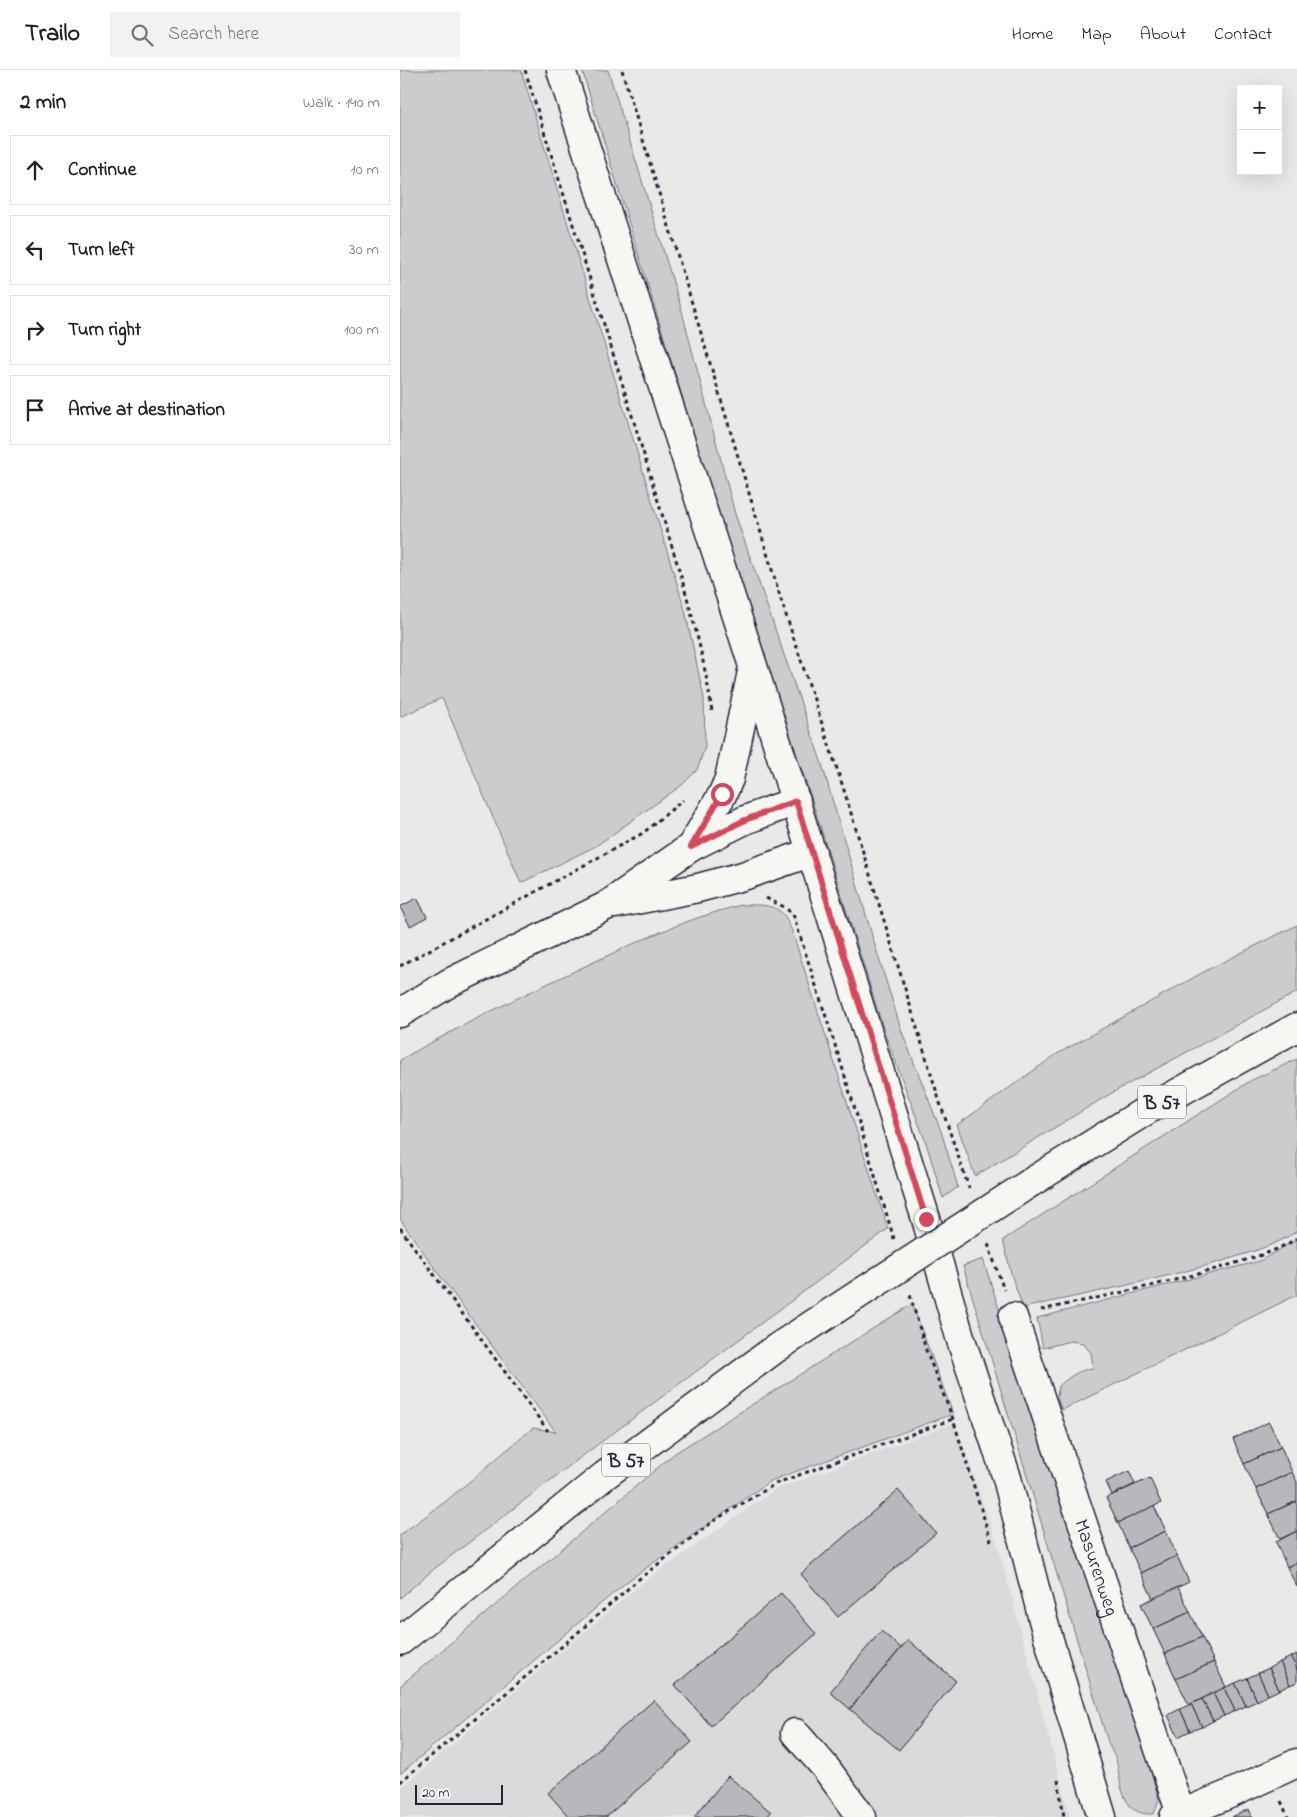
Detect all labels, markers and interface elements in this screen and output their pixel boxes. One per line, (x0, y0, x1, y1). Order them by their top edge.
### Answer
search box (110, 12, 460, 57)
text: Trailo (25, 17, 80, 52)
icon: search (128, 21, 156, 49)
text: Search here (168, 21, 259, 48)
text: Home (1012, 22, 1053, 48)
text: Map (1081, 22, 1112, 48)
text: About (1140, 22, 1186, 48)
text: Contact (1214, 22, 1272, 48)
map controls (1237, 85, 1282, 175)
button: + (1237, 85, 1282, 130)
text: 2 min (20, 88, 66, 118)
text: Walk · 140 m (303, 91, 380, 115)
button: − (1237, 130, 1282, 175)
icon: ahead (21, 156, 49, 184)
text: Continue (68, 157, 136, 184)
text: 10 m (351, 158, 379, 182)
icon: left (21, 236, 49, 264)
text: Turn left (68, 237, 135, 264)
text: 30 m (349, 238, 379, 262)
icon: right (21, 316, 49, 344)
text: Turn right (68, 317, 141, 344)
text: 100 m (344, 318, 379, 342)
icon: arrive (21, 396, 49, 424)
text: Arrive at destination (68, 397, 225, 424)
route start (711, 783, 734, 806)
road number: B 57 (1138, 1086, 1186, 1118)
route end (915, 1208, 938, 1231)
road number: B 57 (602, 1444, 650, 1476)
street label: Masurenweg (1065, 1516, 1125, 1621)
scale bar (415, 1782, 502, 1805)
text: 20 m (422, 1783, 449, 1804)

